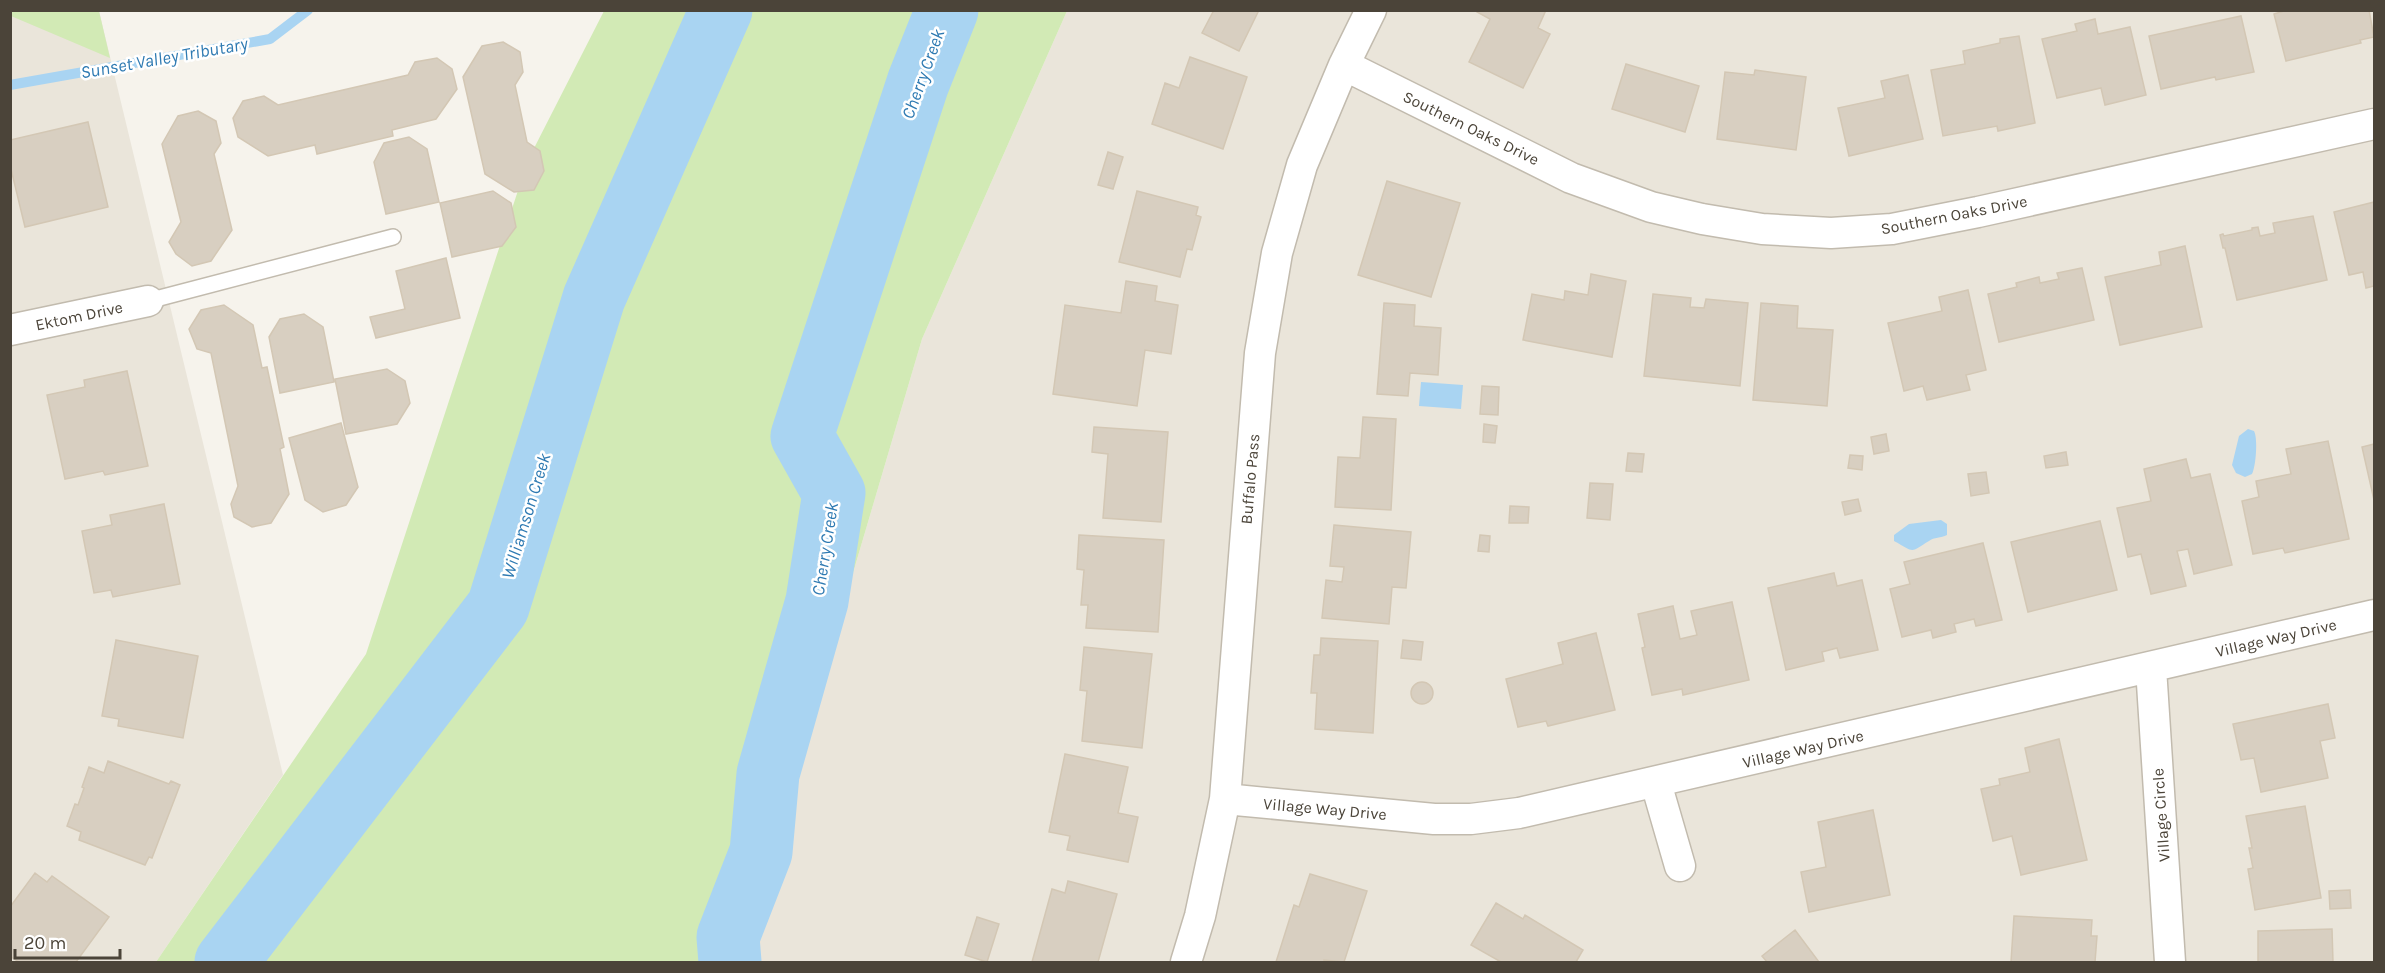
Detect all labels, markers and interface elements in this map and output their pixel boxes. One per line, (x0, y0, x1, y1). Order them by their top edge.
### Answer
water label: Cherry Creek (897, 25, 950, 122)
water label: Sunset Valley Tributary (79, 32, 250, 84)
street label: Southern Oaks Drive (1400, 87, 1542, 169)
street label: Southern Oaks Drive (1879, 191, 2029, 239)
street label: Ektom Drive (34, 297, 124, 335)
street label: Buffalo Pass (1237, 433, 1263, 525)
water label: Williamson Creek (496, 450, 556, 582)
water label: Cherry Creek (807, 500, 843, 597)
street label: Village Way Drive (2214, 615, 2338, 661)
street label: Village Way Drive (1741, 726, 1865, 772)
street label: Village Circle (2148, 767, 2174, 863)
street label: Village Way Drive (1263, 794, 1387, 824)
scale bar (15, 922, 120, 960)
text: 20 m (24, 932, 66, 954)

